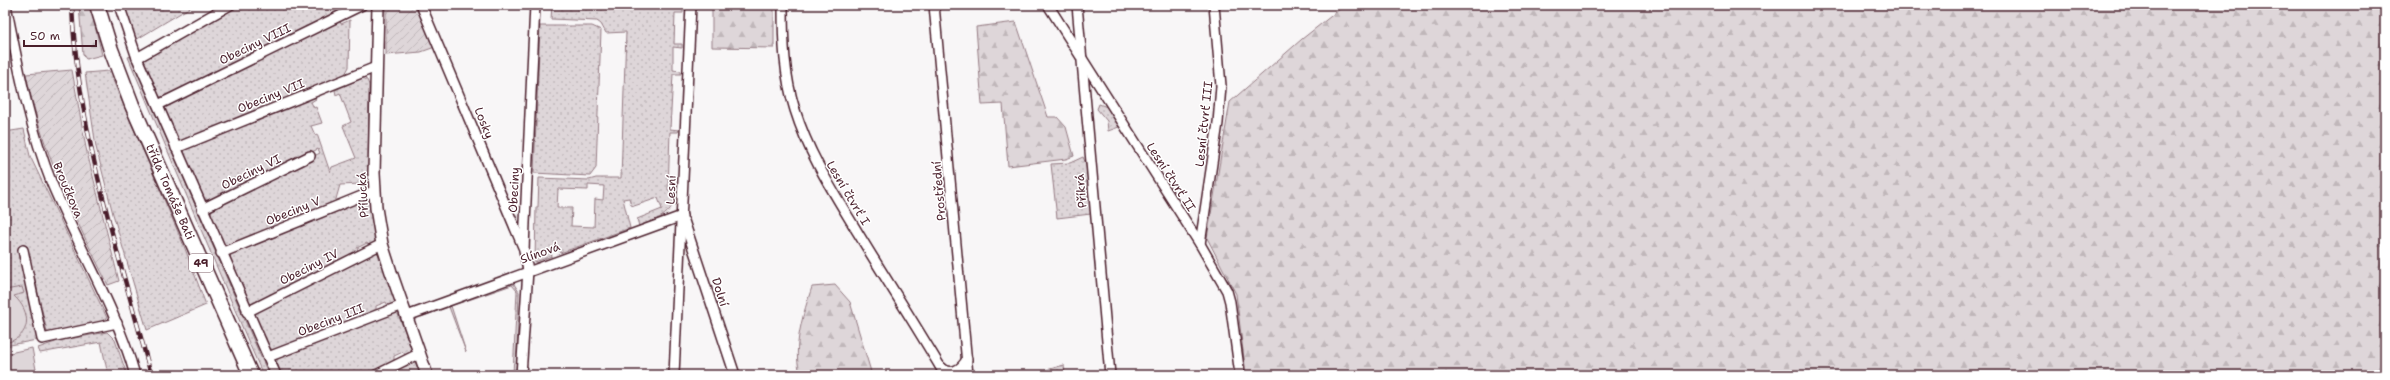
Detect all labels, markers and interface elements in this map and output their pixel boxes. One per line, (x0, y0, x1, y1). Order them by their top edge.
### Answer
street label: Obeciny VIII (216, 20, 294, 68)
scale bar (24, 22, 96, 48)
text: 50 m (30, 28, 60, 44)
street label: Obeciny VII (235, 75, 307, 117)
street label: Lesní čtvrť III (1192, 80, 1216, 168)
street label: Losky (470, 105, 498, 141)
street label: Lesní čtvrť II (1143, 139, 1199, 215)
street label: třída Tomáše Bati (142, 141, 198, 242)
street label: Obeciny VI (219, 151, 284, 193)
street label: Lesní čtvrť I (822, 158, 874, 228)
street label: Broučkova (49, 160, 87, 221)
street label: Prostřední (928, 160, 950, 221)
street label: Obeciny (505, 167, 523, 213)
street label: Přílucká (353, 171, 373, 218)
street label: Příkrá (1071, 173, 1090, 209)
street label: Lesní (662, 174, 680, 205)
street label: Obeciny V (263, 193, 323, 229)
street label: Slínová (518, 238, 563, 268)
street label: Obeciny IV (277, 245, 341, 289)
road number: 49 (189, 254, 213, 272)
street label: Dolní (708, 276, 732, 309)
street label: Obeciny III (296, 300, 367, 340)

